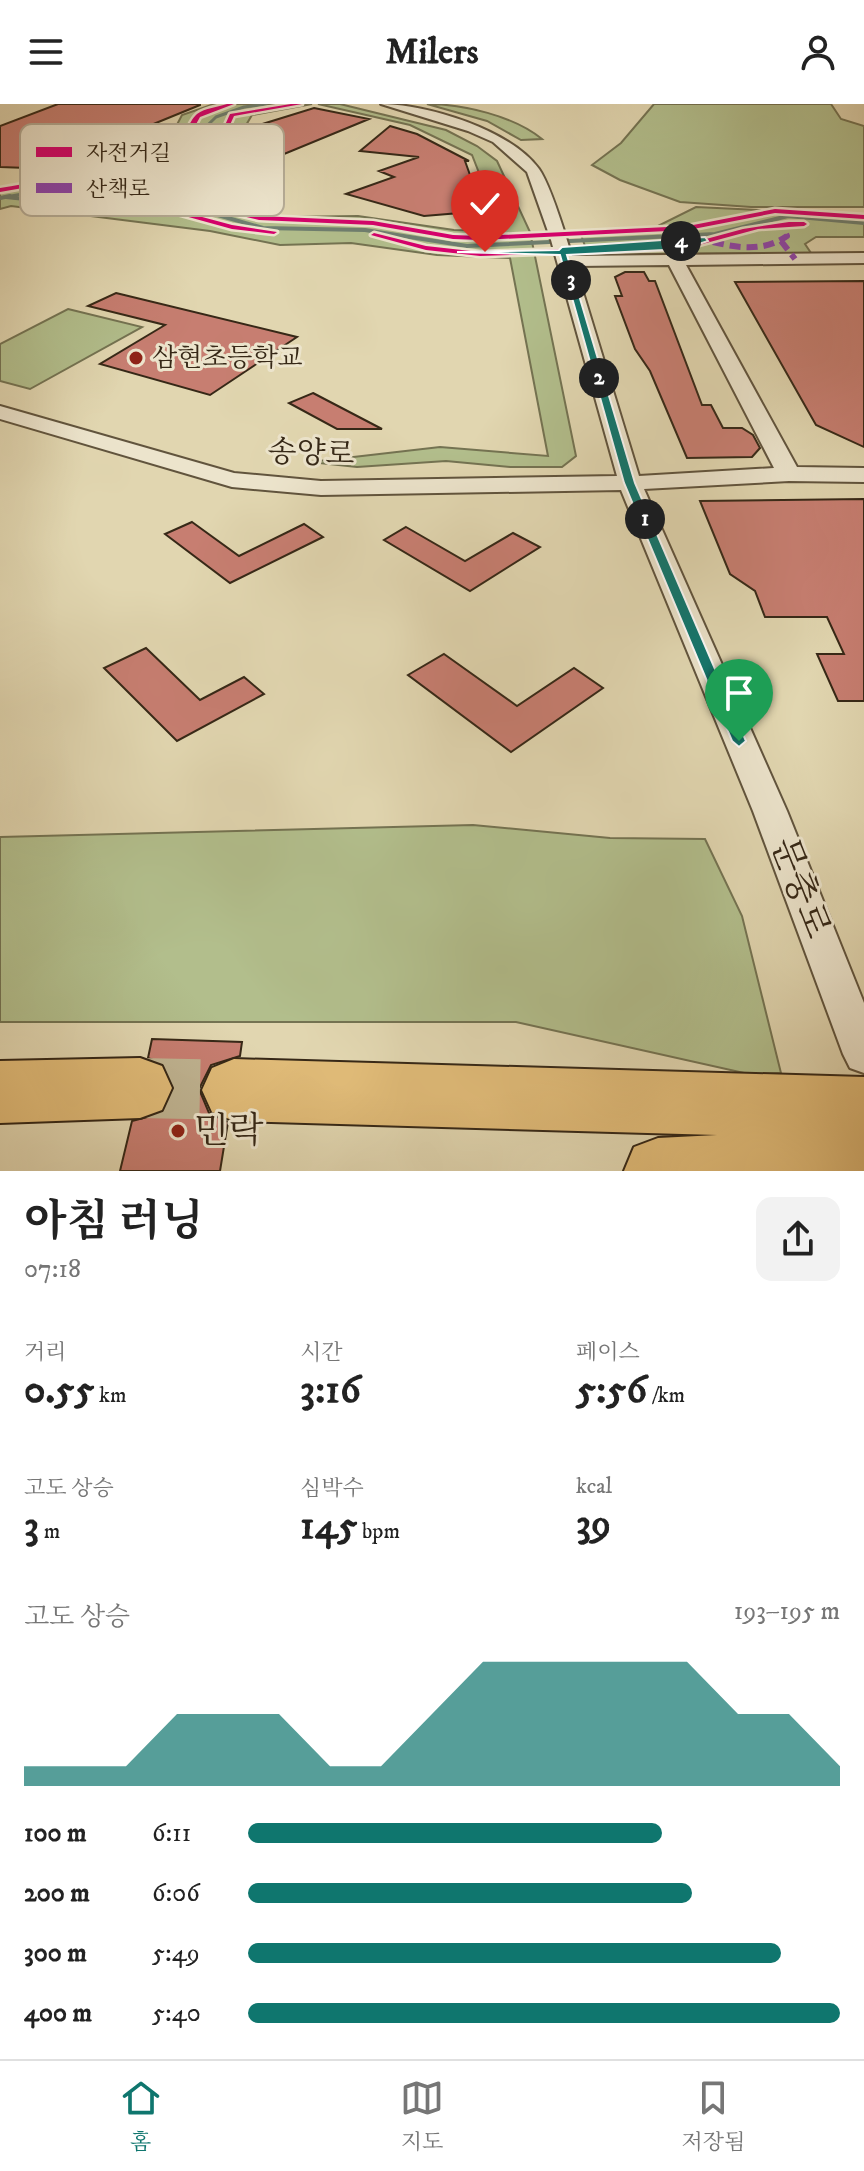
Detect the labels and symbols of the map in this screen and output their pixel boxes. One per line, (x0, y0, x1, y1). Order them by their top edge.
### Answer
legend (20, 124, 284, 216)
text: 자전거길 (86, 140, 171, 167)
pin (451, 170, 519, 252)
text: 산책로 (86, 176, 150, 203)
pin: 4 (661, 221, 701, 261)
pin: 3 (551, 260, 591, 300)
place label: 삼현초등학교 (152, 342, 303, 375)
marker: 삼현초등학교 (127, 349, 145, 367)
pin: 2 (579, 358, 619, 398)
street label: 송양로 (267, 434, 355, 474)
pin: 1 (625, 499, 665, 539)
pin (705, 659, 773, 741)
street label: 문충로 (760, 831, 840, 945)
place label: 민락 (194, 1109, 264, 1154)
marker: 민락 (169, 1122, 187, 1140)

